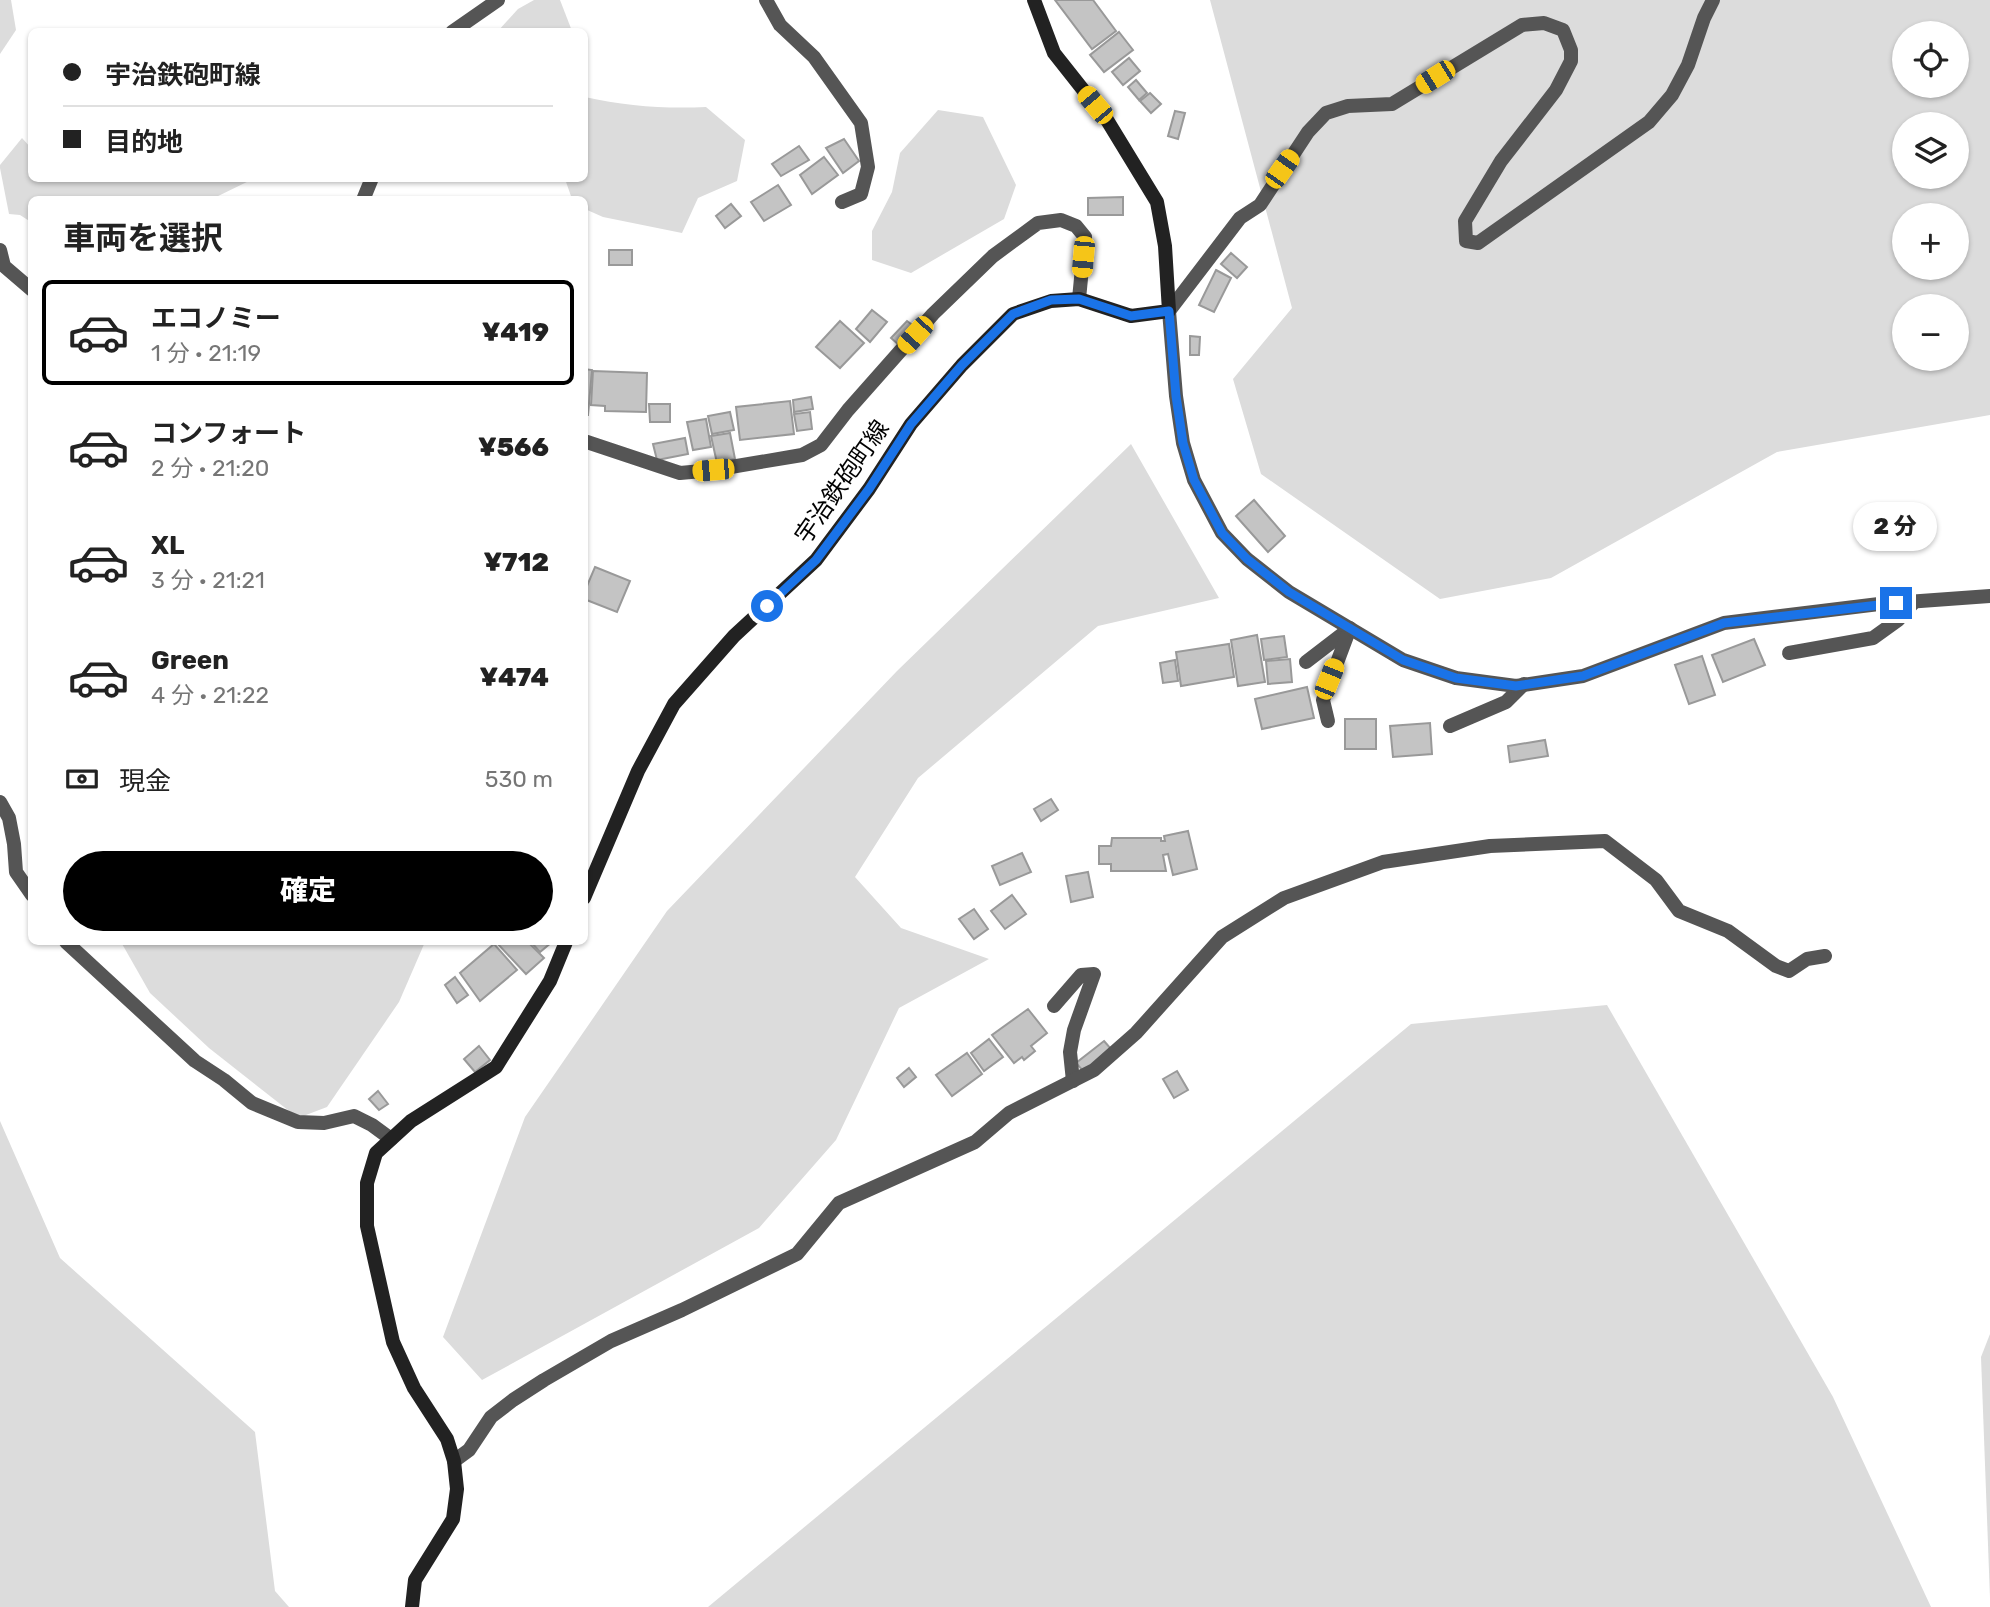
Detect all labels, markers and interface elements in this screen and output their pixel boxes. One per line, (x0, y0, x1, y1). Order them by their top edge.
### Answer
map controls (1892, 21, 1969, 371)
button: locate (1892, 21, 1969, 98)
car (1412, 57, 1459, 97)
text: 宇治鉄砲町線 (105, 60, 261, 91)
car (1074, 82, 1117, 128)
button: layers (1892, 112, 1969, 189)
text: 目的地 (105, 127, 183, 158)
car (1262, 146, 1303, 192)
button: + (1892, 203, 1969, 280)
text: 車両を選択 (63, 219, 223, 257)
car (1071, 235, 1096, 279)
button: − (1892, 294, 1969, 371)
icon: car (67, 301, 130, 364)
text: エコノミー (151, 303, 281, 334)
car (894, 312, 937, 358)
text: ¥419 (482, 317, 549, 348)
text: 1 分 · 21:19 (151, 339, 261, 367)
street label: 宇治鉄砲町線 (789, 415, 895, 549)
icon: car (67, 416, 130, 479)
text: コンフォート (151, 418, 306, 449)
text: ¥566 (478, 432, 549, 463)
text: 2 分 · 21:20 (151, 454, 269, 482)
car (692, 458, 735, 482)
callout: 2 分 (1854, 502, 1938, 550)
text: 2 分 (1873, 512, 1917, 540)
text: XL (151, 530, 184, 561)
icon: car (67, 531, 130, 594)
text: ¥712 (483, 547, 549, 578)
text: 3 分 · 21:21 (151, 566, 265, 594)
route end (1880, 587, 1912, 619)
route start (751, 590, 783, 622)
text: Green (151, 645, 229, 676)
icon: car (67, 646, 130, 709)
car (1312, 656, 1347, 702)
text: ¥474 (479, 662, 549, 693)
text: 4 分 · 21:22 (151, 681, 269, 709)
icon: cash (63, 760, 101, 798)
text: 530 m (485, 765, 553, 793)
text: 現金 (119, 766, 171, 797)
button: 確定 (63, 851, 553, 931)

